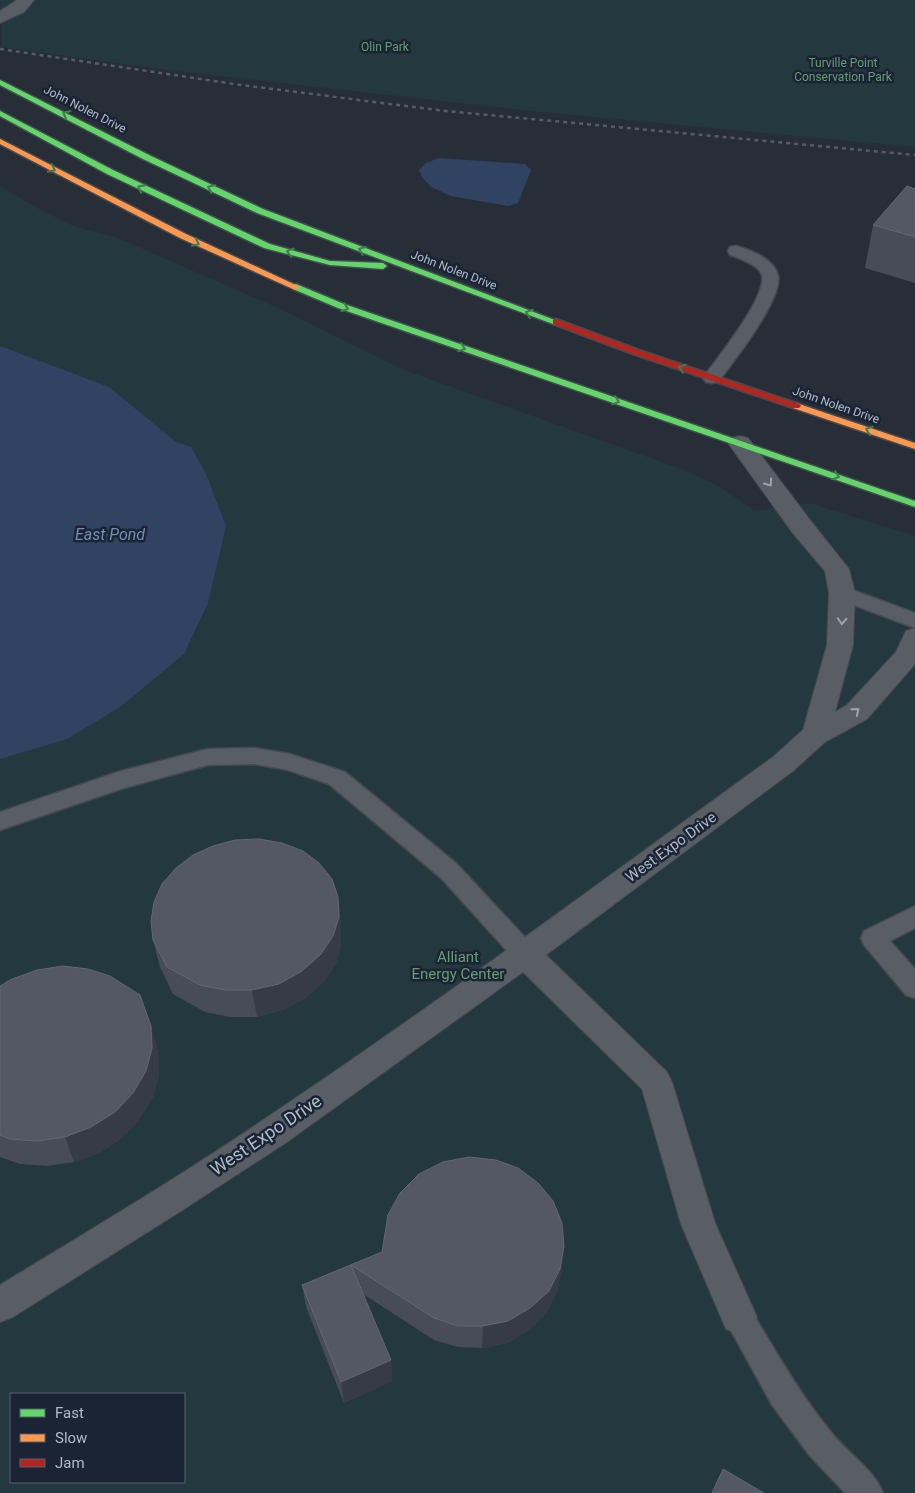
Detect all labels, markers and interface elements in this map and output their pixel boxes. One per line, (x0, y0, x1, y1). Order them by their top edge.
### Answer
park label: Olin Park (361, 40, 410, 54)
park label: Turville Point Conservation Park (794, 56, 893, 84)
street label: John Nolen Drive (41, 82, 129, 136)
one-way arrow (63, 111, 72, 121)
one-way arrow (47, 163, 56, 173)
one-way arrow (137, 184, 146, 194)
one-way arrow (207, 184, 216, 194)
one-way arrow (191, 237, 200, 247)
one-way arrow (358, 246, 366, 256)
street label: John Nolen Drive (409, 247, 499, 293)
one-way arrow (286, 248, 295, 258)
one-way arrow (341, 302, 349, 312)
one-way arrow (525, 309, 533, 319)
one-way arrow (457, 342, 466, 352)
one-way arrow (678, 363, 686, 373)
street label: John Nolen Drive (791, 384, 881, 426)
one-way arrow (611, 395, 619, 405)
one-way arrow (865, 426, 873, 436)
one-way arrow (831, 470, 839, 480)
one-way arrow (763, 477, 772, 487)
water label: East Pond (75, 525, 145, 544)
one-way arrow (836, 617, 847, 625)
one-way arrow (851, 707, 860, 716)
street label: West Expo Drive (622, 808, 720, 886)
park label: Alliant Energy Center (412, 948, 504, 983)
street label: West Expo Drive (206, 1090, 325, 1179)
legend (10, 1393, 185, 1483)
text: Fast (55, 1404, 84, 1422)
text: Slow (55, 1429, 87, 1447)
text: Jam (55, 1454, 85, 1472)

